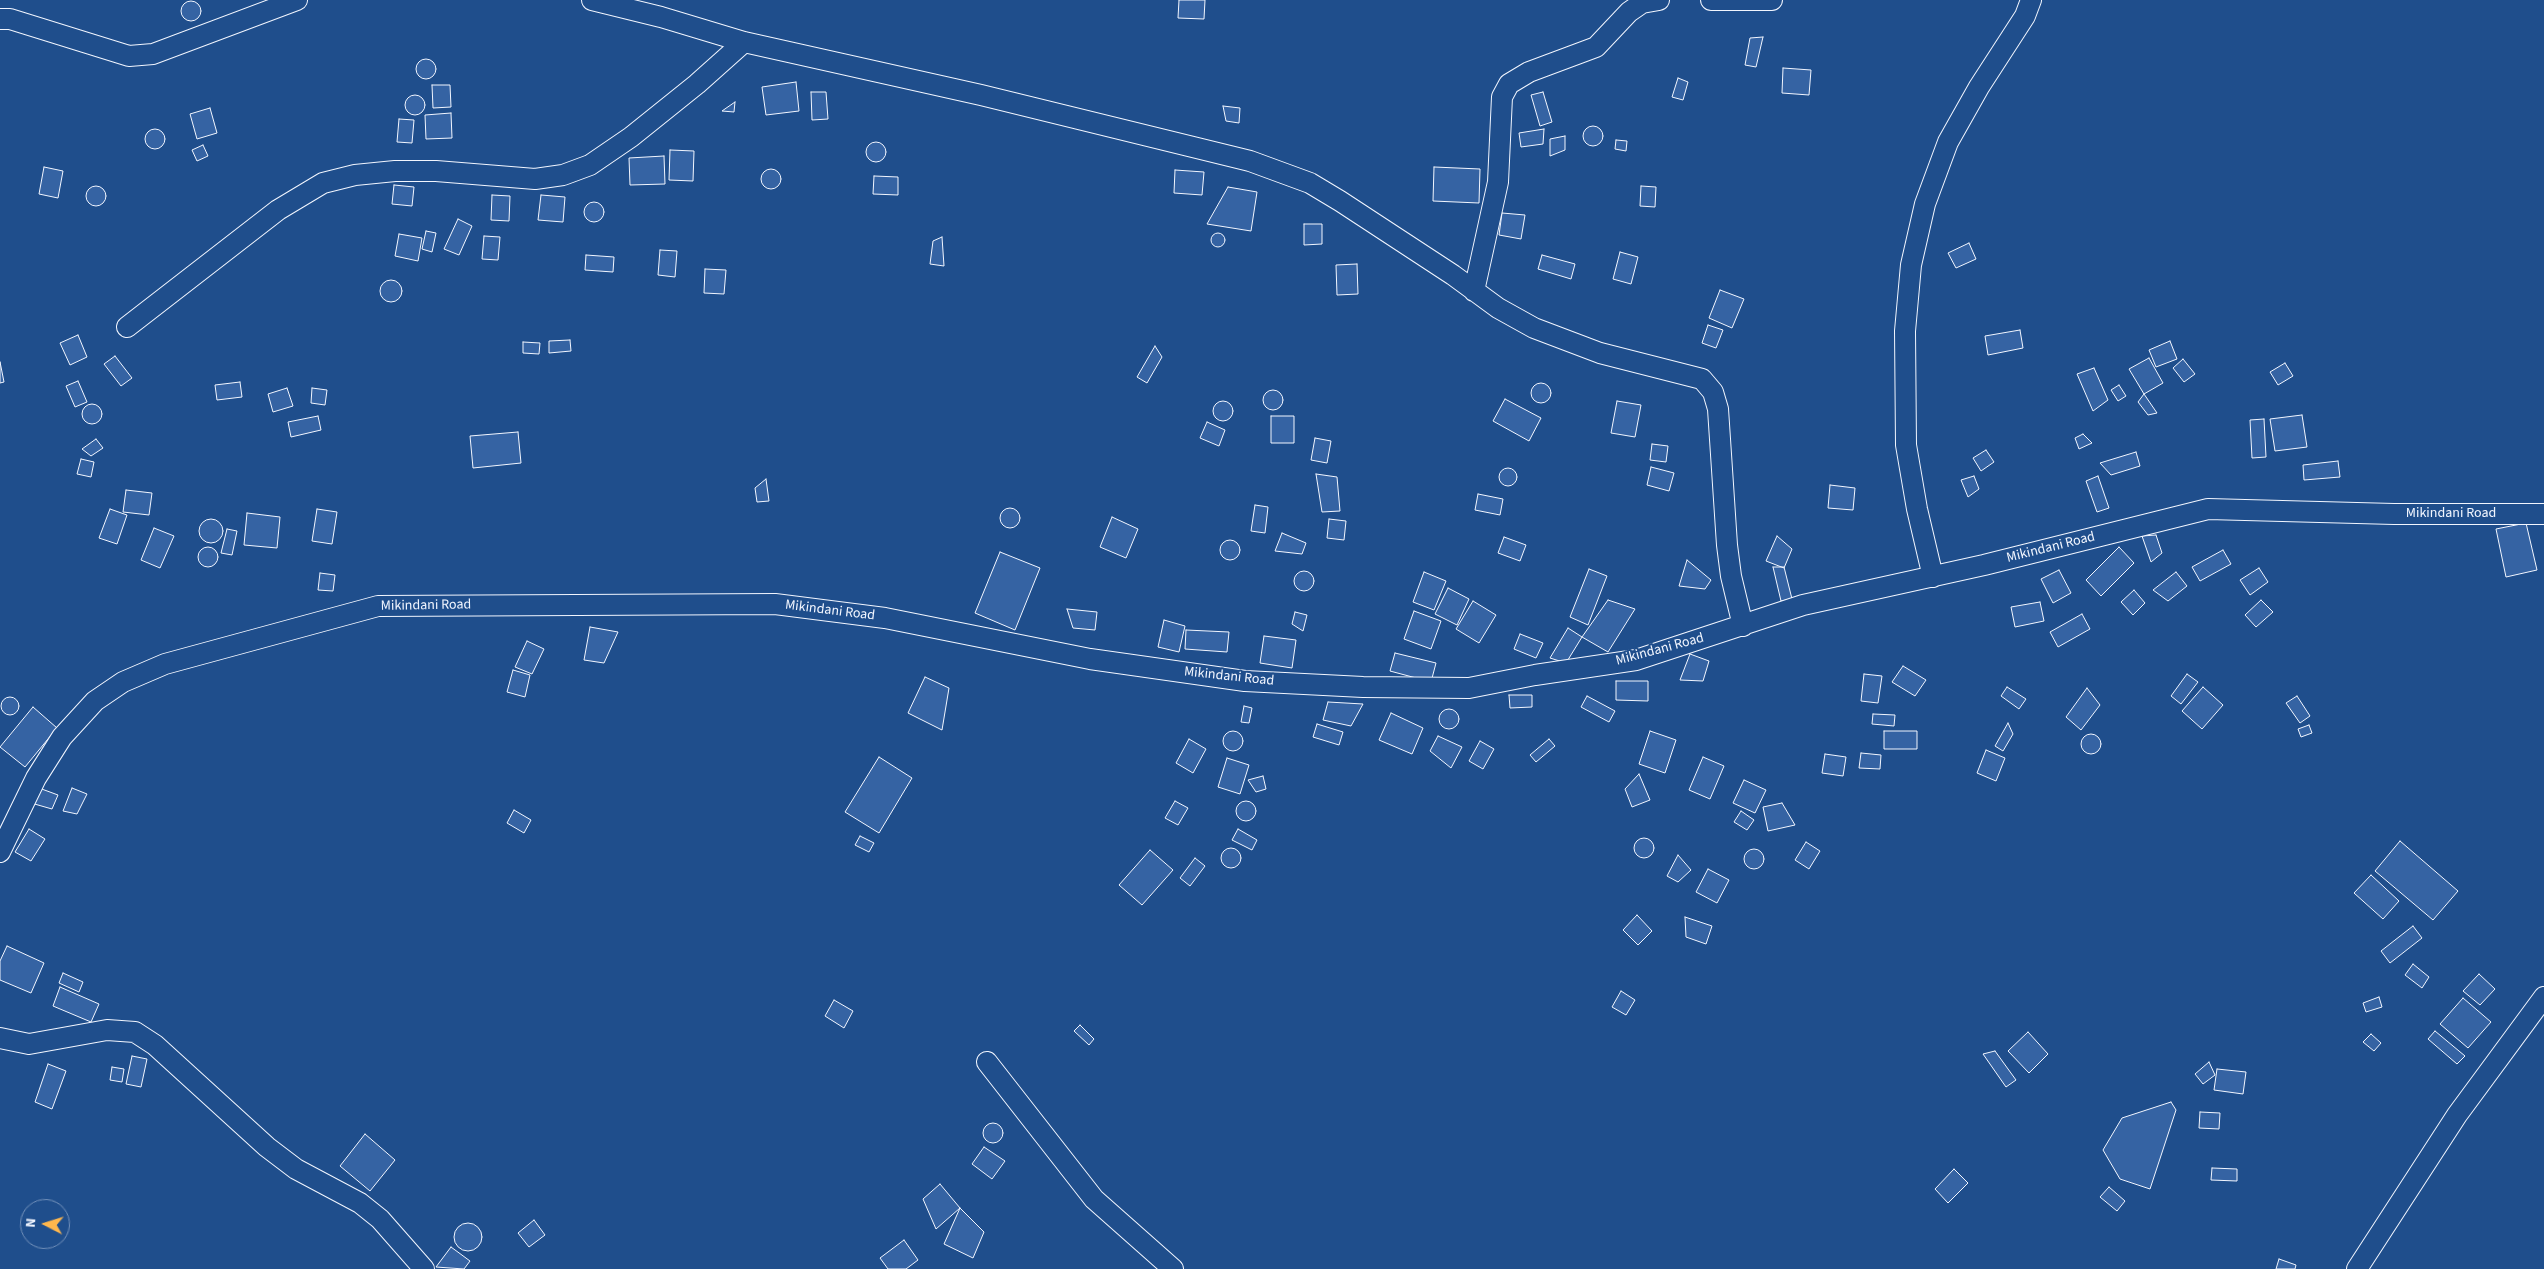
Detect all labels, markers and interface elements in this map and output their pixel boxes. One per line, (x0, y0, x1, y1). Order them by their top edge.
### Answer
street label: Mikindani Road (2406, 506, 2496, 522)
street label: Mikindani Road (2005, 529, 2097, 567)
street label: Mikindani Road (381, 597, 471, 615)
street label: Mikindani Road (784, 597, 876, 625)
street label: Mikindani Road (1614, 630, 1706, 670)
street label: Mikindani Road (1183, 664, 1275, 690)
north arrow (20, 1199, 70, 1249)
text: N (21, 1217, 41, 1228)

